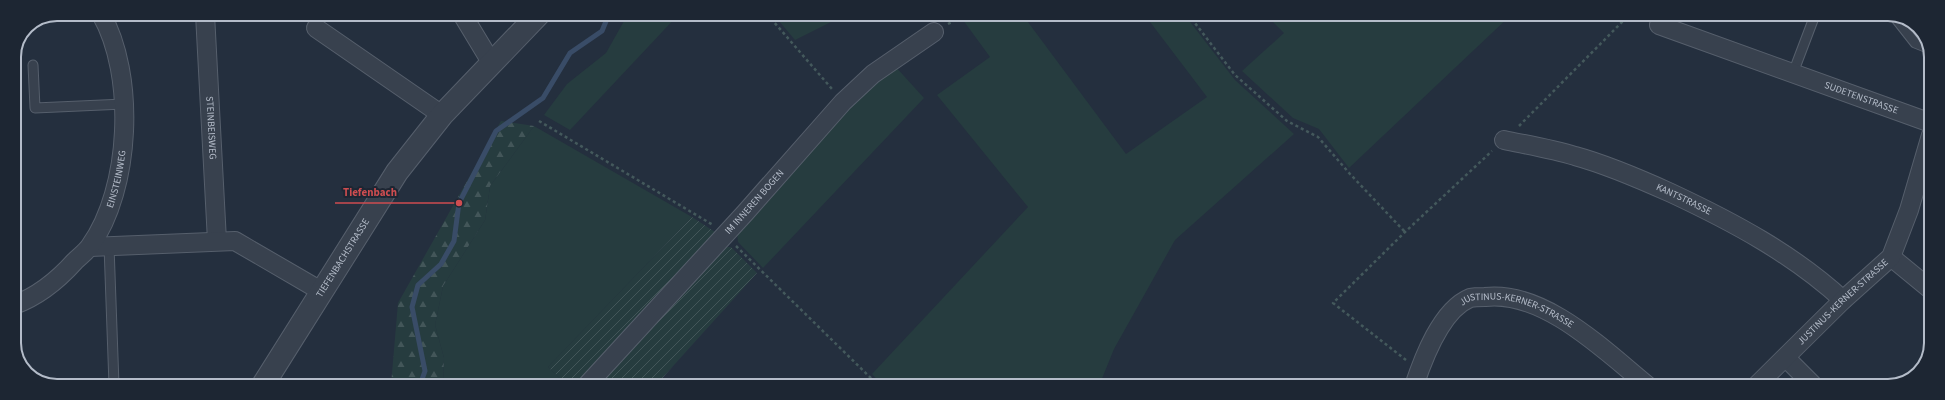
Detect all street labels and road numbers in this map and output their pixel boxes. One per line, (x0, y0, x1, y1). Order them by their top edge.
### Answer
street label: SUDETENSTRASSE (1822, 78, 1900, 118)
street label: STEINBEISWEG (202, 96, 220, 160)
street label: EINSTEINWEG (103, 149, 129, 210)
street label: IM INNEREN BOGEN (722, 167, 787, 238)
street label: KANTSTRASSE (1654, 180, 1714, 219)
street label: TIEFENBACHSTRASSE (313, 216, 373, 300)
street label: JUSTINUS-KERNER-STRASSE (1794, 256, 1891, 348)
street label: JUSTINUS-KERNER-STRASSE (1457, 289, 1576, 332)

